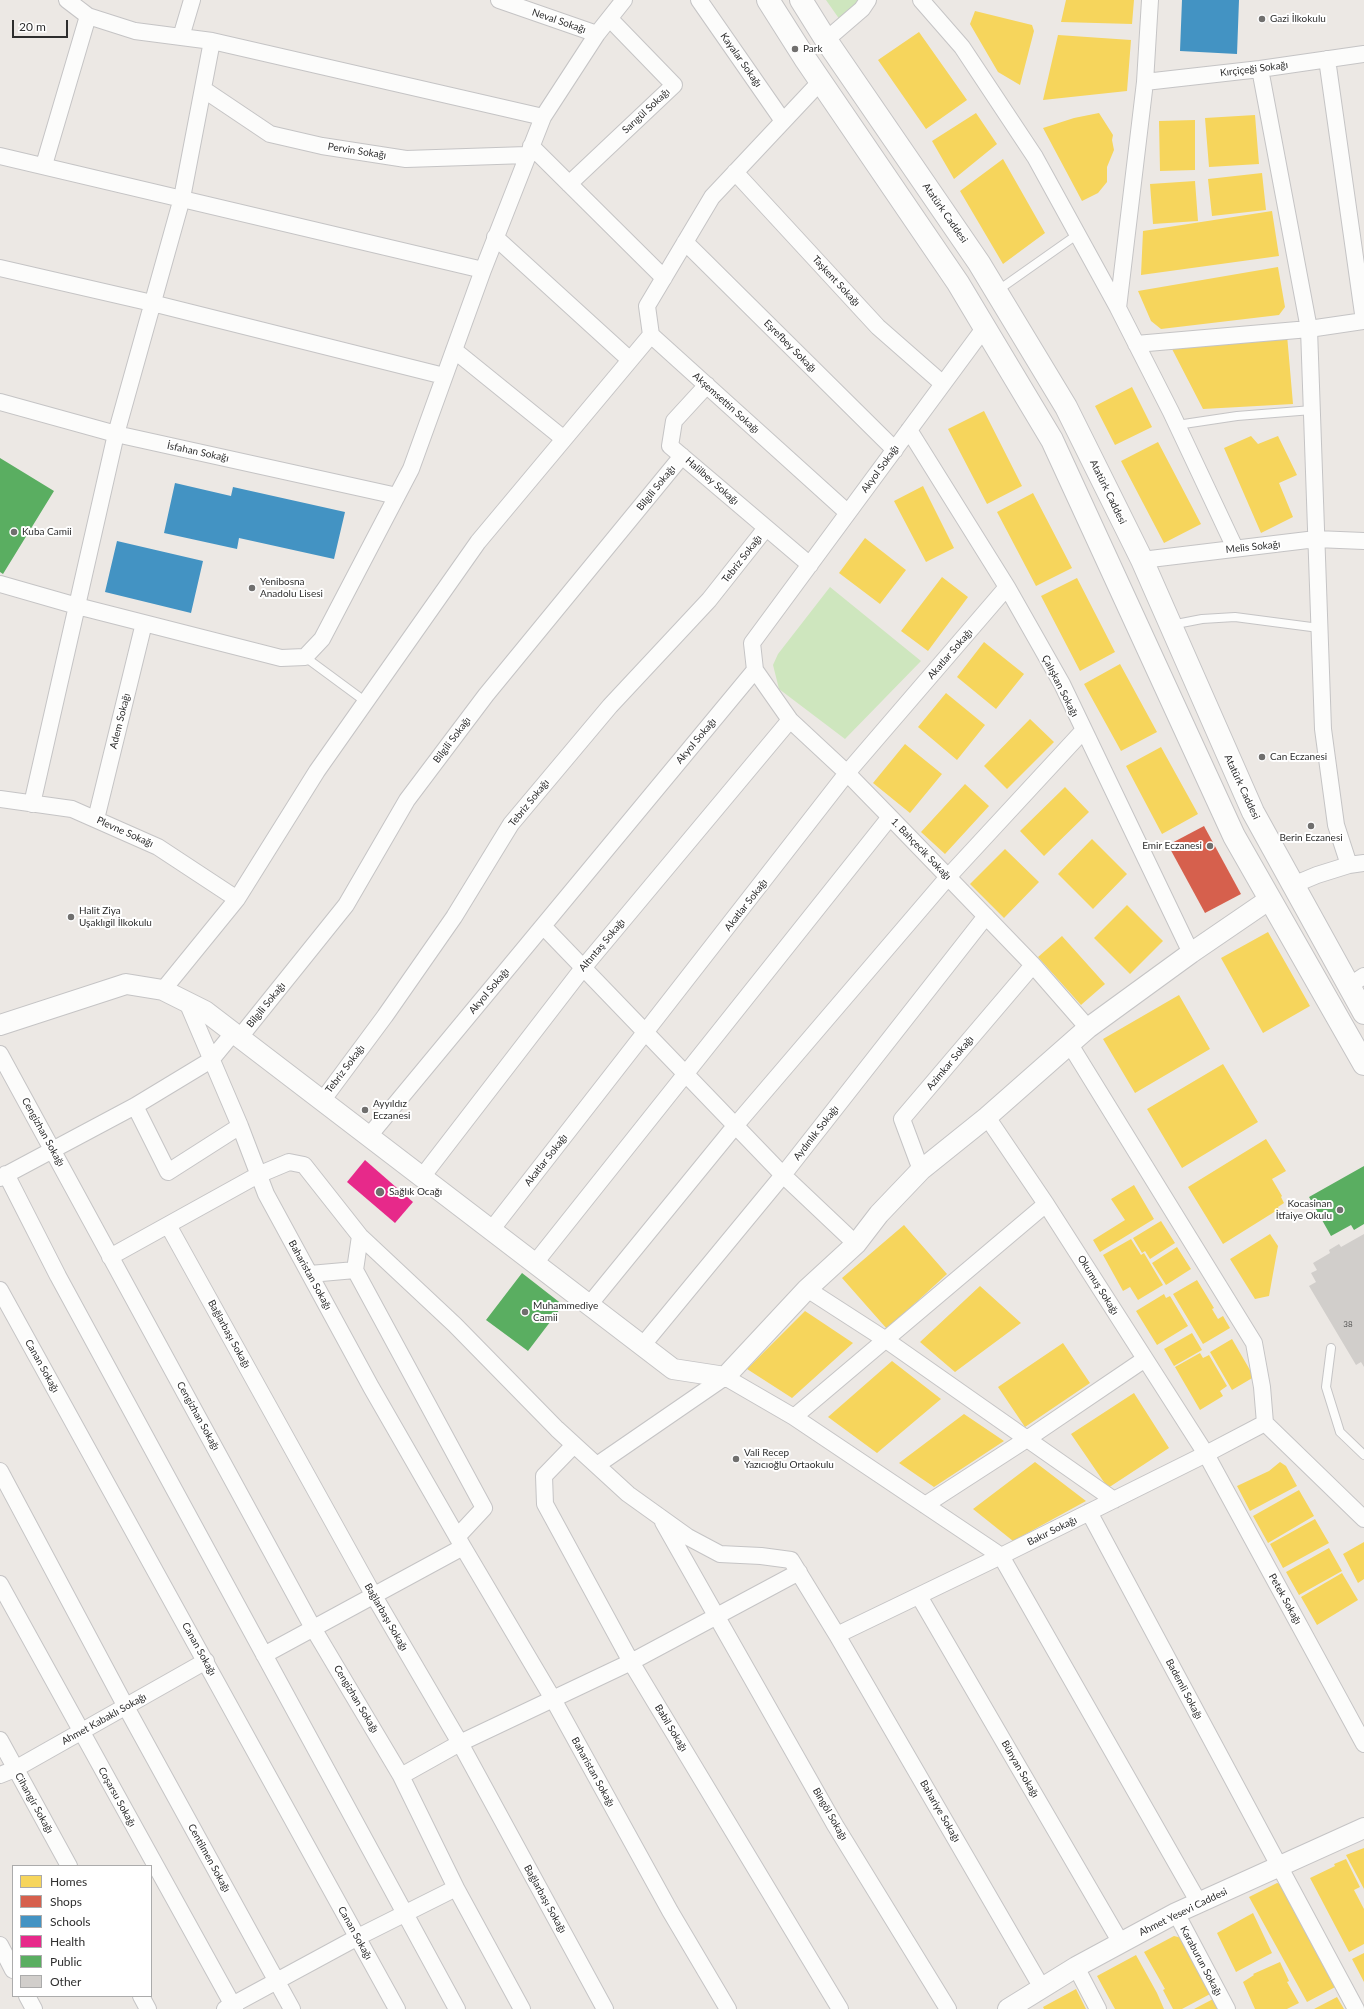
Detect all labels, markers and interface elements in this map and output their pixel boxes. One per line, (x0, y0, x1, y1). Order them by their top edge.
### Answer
street label: Neval Sokağı (530, 6, 588, 36)
scale bar (14, 12, 70, 38)
place label: Gazi İlkokulu (1270, 13, 1326, 25)
marker: Gazi İlkokulu (1257, 14, 1267, 24)
text: 20 m (19, 19, 46, 34)
street label: Kayalar Sokağı (718, 30, 764, 90)
place label: Park (803, 43, 823, 55)
marker: Park (790, 44, 800, 54)
street label: Kırçiçeği Sokağı (1219, 59, 1289, 79)
street label: Sarıgül Sokağı (620, 86, 672, 136)
street label: Pervin Sokağı (327, 140, 387, 162)
street label: Atatürk Caddesi (920, 181, 970, 245)
street label: Taşkent Sokağı (810, 253, 862, 309)
street label: Eşrefbey Sokağı (761, 317, 819, 375)
street label: Akşemsettin Sokağı (690, 370, 762, 436)
street label: İsfahan Sokağı (166, 440, 230, 464)
street label: Akyol Sokağı (859, 443, 901, 495)
street label: Halilbey Sokağı (683, 455, 741, 507)
street label: Atatürk Caddesi (1087, 458, 1129, 526)
street label: Bilgili Sokağı (634, 463, 678, 513)
place label: Kuba Camii (22, 526, 72, 538)
marker: Kuba Camii (9, 527, 19, 537)
street label: Tebriz Sokağı (720, 533, 764, 585)
street label: Melis Sokağı (1225, 538, 1281, 556)
place label: Yenibosna Anadolu Lisesi (260, 576, 323, 600)
marker: Yenibosna Anadolu Lisesi (247, 583, 257, 593)
street label: Akatlar Sokağı (925, 626, 975, 682)
street label: Çalışkan Sokağı (1039, 653, 1081, 719)
street label: Adem Sokağı (107, 692, 133, 750)
street label: Bilgili Sokağı (431, 715, 473, 765)
street label: Akyol Sokağı (673, 716, 719, 766)
place label: Can Eczanesi (1270, 751, 1327, 763)
marker: Can Eczanesi (1257, 752, 1267, 762)
street label: Atatürk Caddesi (1222, 753, 1262, 821)
street label: Tebriz Sokağı (506, 777, 552, 829)
street label: Plevne Sokağı (95, 814, 155, 850)
street label: 1. Bahçecik Sokağı (888, 816, 954, 882)
marker: Berin Eczanesi (1306, 821, 1316, 831)
place label: Berin Eczanesi (1279, 832, 1343, 844)
place label: Emir Eczanesi (1142, 840, 1202, 852)
marker: Emir Eczanesi (1205, 841, 1215, 851)
street label: Akatlar Sokağı (722, 877, 770, 933)
place label: Halit Ziya Uşaklıgil İlkokulu (79, 905, 152, 928)
marker: Halit Ziya Uşaklıgil İlkokulu (66, 912, 76, 922)
street label: Altıntaş Sokağı (577, 916, 627, 974)
street label: Akyol Sokağı (466, 966, 512, 1016)
street label: Bilgili Sokağı (244, 980, 288, 1030)
street label: Azimkar Sokağı (924, 1034, 976, 1092)
street label: Tebriz Sokağı (323, 1042, 367, 1096)
street label: Cengizhan Sokağı (19, 1095, 67, 1169)
place label: Ayyıldız Eczanesi (373, 1098, 410, 1122)
street label: Aydınlık Sokağı (791, 1103, 841, 1163)
marker: Ayyıldız Eczanesi (360, 1105, 370, 1115)
street label: Akatlar Sokağı (522, 1132, 570, 1188)
marker: Sağlık Ocağı (374, 1186, 386, 1198)
place label: Sağlık Ocağı (389, 1186, 442, 1198)
place label: Kocasinan İtfaiye Okulu (1276, 1198, 1332, 1222)
marker: Kocasinan İtfaiye Okulu (1335, 1205, 1345, 1215)
street label: Baharistan Sokağı (286, 1238, 334, 1312)
street label: Okumuş Sokağı (1075, 1253, 1121, 1317)
street label: Bağlarbaşı Sokağı (205, 1298, 253, 1370)
place label: Muhammediye Camii (533, 1300, 598, 1324)
marker: Muhammediye Camii (520, 1307, 530, 1317)
house number: 38 (1343, 1319, 1353, 1329)
street label: Canan Sokağı (22, 1337, 62, 1395)
street label: Cengizhan Sokağı (174, 1379, 222, 1453)
place label: Vali Recep Yazıcıoğlu Ortaokulu (744, 1447, 834, 1470)
marker: Vali Recep Yazıcıoğlu Ortaokulu (731, 1454, 741, 1464)
street label: Bakır Sokağı (1025, 1514, 1079, 1548)
street label: Petek Sokağı (1266, 1572, 1304, 1626)
street label: Bağlarbaşı Sokağı (362, 1581, 410, 1653)
street label: Canan Sokağı (179, 1620, 219, 1678)
street label: Bademli Sokağı (1163, 1657, 1205, 1721)
street label: Cengizhan Sokağı (331, 1663, 381, 1735)
street label: Ahmet Kabaklı Sokağı (59, 1691, 149, 1747)
street label: Babil Sokağı (652, 1702, 690, 1754)
street label: Baharistan Sokağı (569, 1735, 617, 1809)
street label: Bünyan Sokağı (999, 1738, 1041, 1800)
street label: Coşarsu Sokağı (96, 1765, 138, 1829)
street label: Cihangir Sokağı (12, 1770, 56, 1836)
street label: Bahariye Sokağı (917, 1778, 963, 1844)
street label: Bingöl Sokağı (810, 1786, 850, 1842)
street label: Centilmen Sokağı (185, 1822, 233, 1894)
street label: Bağlarbaşı Sokağı (521, 1863, 569, 1935)
legend (12, 1865, 152, 1997)
text: Homes (50, 1874, 87, 1889)
street label: Ahmet Yesevi Caddesi (1137, 1885, 1229, 1939)
text: Shops (50, 1894, 82, 1909)
street label: Canan Sokağı (335, 1904, 375, 1962)
text: Schools (50, 1914, 91, 1929)
street label: Karaburun Sokağı (1178, 1924, 1224, 1998)
text: Health (50, 1934, 85, 1949)
text: Public (50, 1954, 82, 1969)
text: Other (50, 1974, 81, 1989)

